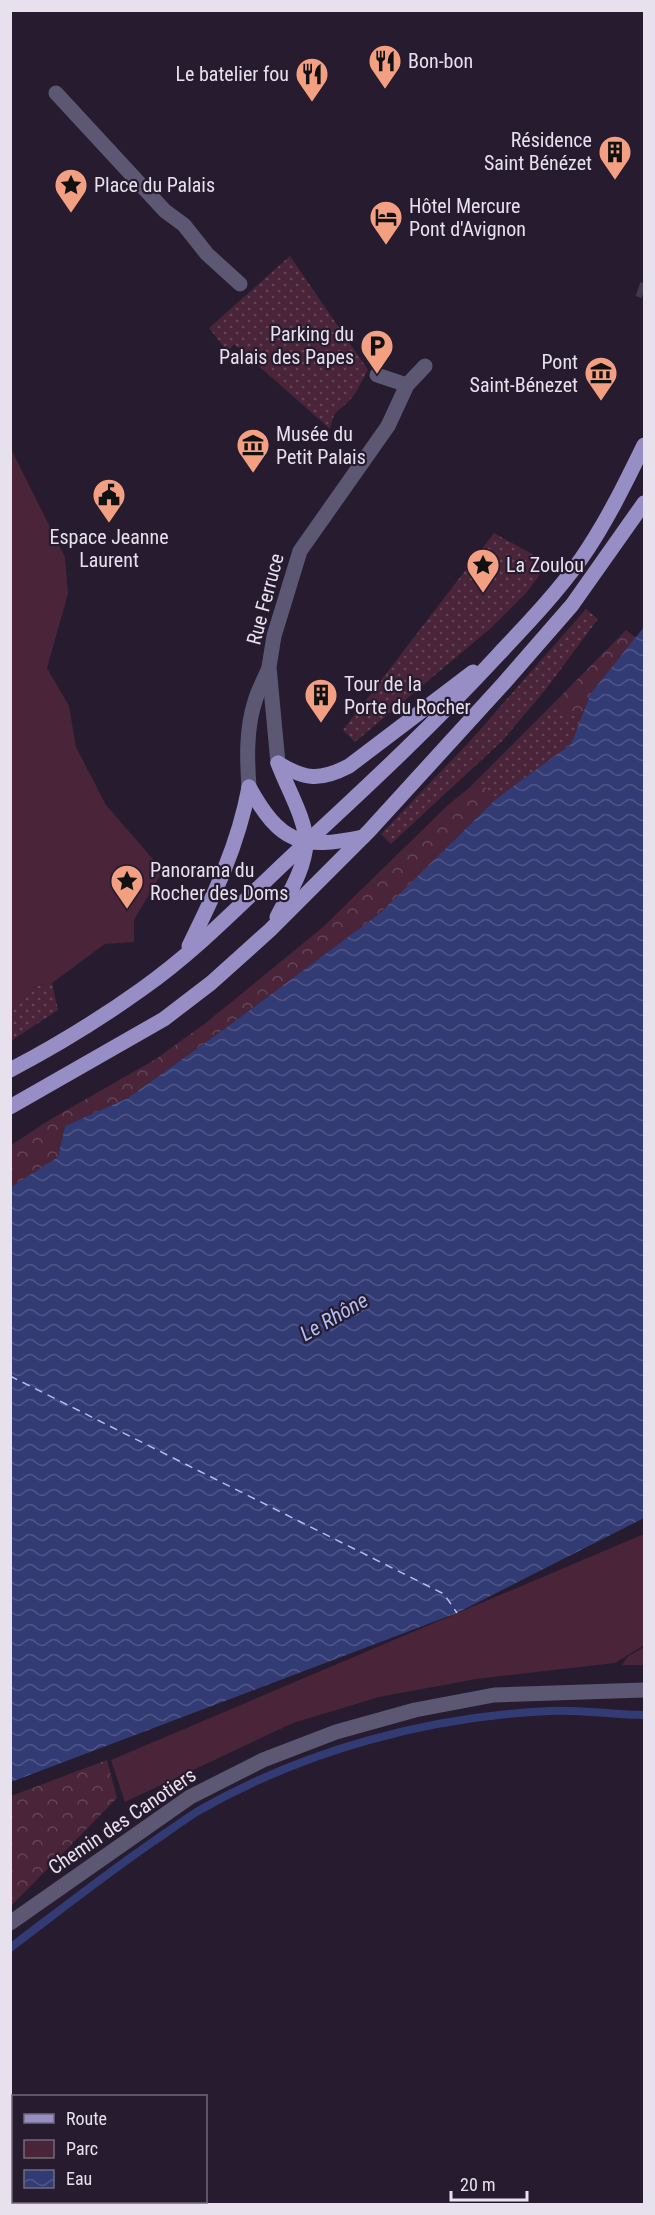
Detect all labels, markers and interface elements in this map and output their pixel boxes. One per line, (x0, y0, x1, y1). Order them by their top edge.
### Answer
restaurant icon: Bon-bon (367, 43, 403, 90)
place label: Bon-bon (408, 49, 473, 73)
restaurant icon: Le batelier fou (294, 56, 330, 103)
place label: Le batelier fou (176, 62, 289, 86)
place label: Résidence Saint Bénézet (484, 128, 592, 175)
building icon: Résidence Saint Bénézet (597, 134, 633, 181)
place icon: Place du Palais (53, 167, 89, 214)
place label: Place du Palais (94, 173, 215, 197)
place label: Hôtel Mercure Pont d'Avignon (409, 194, 526, 241)
hotel icon: Hôtel Mercure Pont d'Avignon (368, 199, 404, 246)
place label: Parking du Palais des Papes (219, 322, 354, 369)
parking icon: Parking du Palais des Papes (359, 328, 395, 375)
place label: Pont Saint-Bénezet (470, 350, 578, 397)
museum icon: Pont Saint-Bénezet (583, 355, 619, 402)
place label: Musée du Petit Palais (276, 422, 366, 469)
museum icon: Musée du Petit Palais (235, 427, 271, 474)
public building icon: Espace Jeanne Laurent (91, 477, 127, 524)
place label: Espace Jeanne Laurent (49, 525, 169, 572)
place icon: La Zoulou (465, 547, 501, 594)
street label: Rue Ferruce (241, 551, 289, 647)
place label: La Zoulou (506, 553, 584, 577)
place label: Tour de la Porte du Rocher (344, 672, 471, 719)
building icon: Tour de la Porte du Rocher (303, 677, 339, 724)
place label: Panorama du Rocher des Doms (150, 858, 288, 905)
place icon: Panorama du Rocher des Doms (109, 863, 145, 910)
water label: Le Rhône (296, 1288, 372, 1346)
street label: Chemin des Canotiers (44, 1763, 200, 1879)
legend (12, 2095, 207, 2203)
text: Route (66, 2108, 107, 2129)
text: Parc (66, 2138, 98, 2159)
scale bar (451, 2164, 528, 2202)
text: Eau (66, 2168, 92, 2189)
text: 20 m (460, 2174, 495, 2195)

